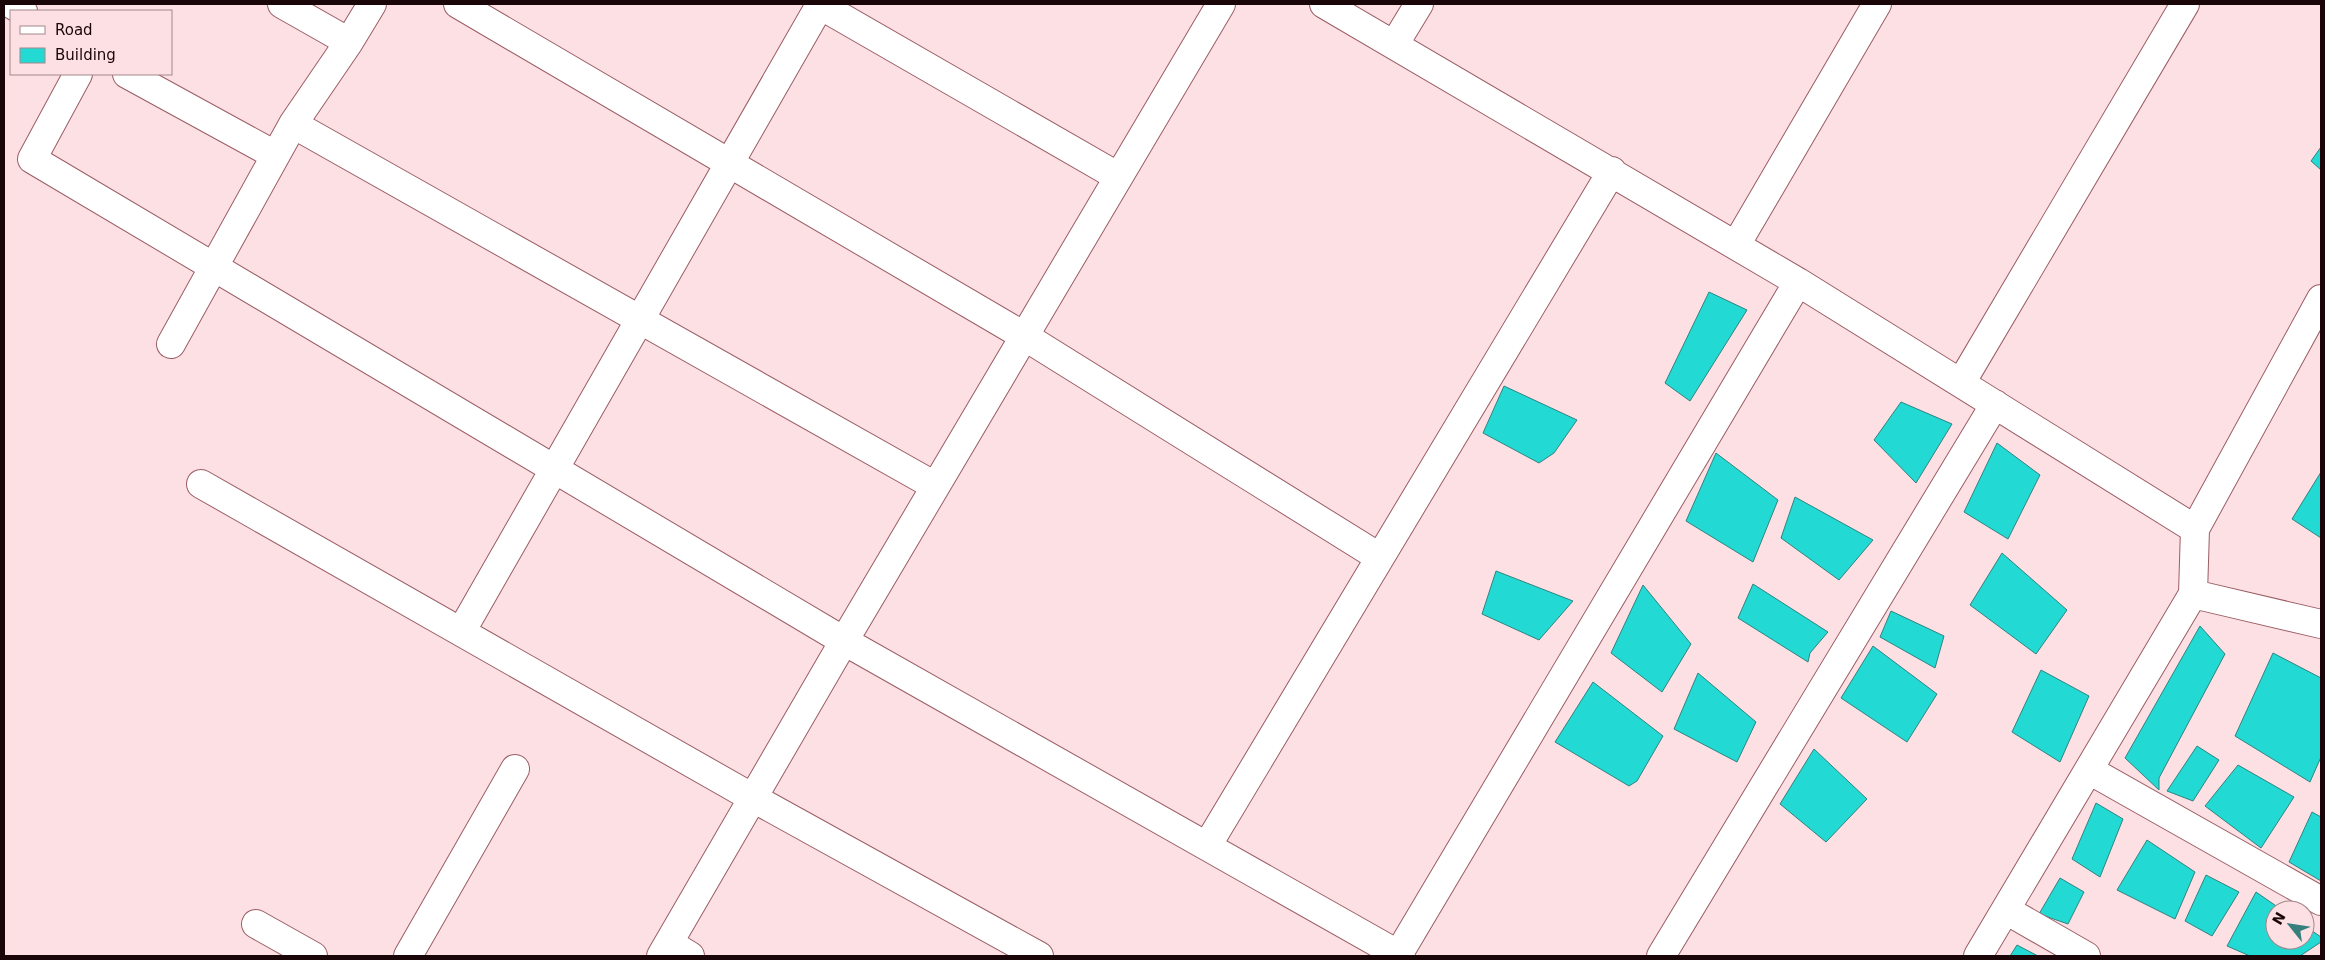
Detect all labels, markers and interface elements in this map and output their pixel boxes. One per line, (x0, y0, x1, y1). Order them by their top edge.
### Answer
legend (10, 10, 172, 75)
text: Road (55, 21, 93, 39)
text: Building (55, 46, 116, 64)
north arrow (2265, 900, 2315, 950)
text: N (2269, 909, 2289, 928)

